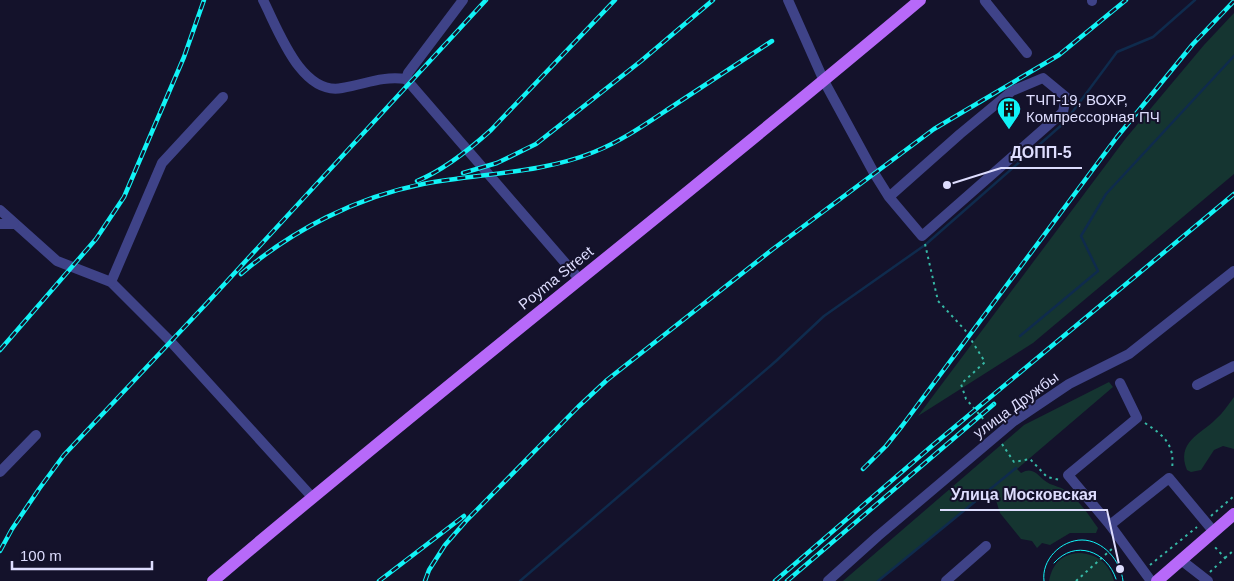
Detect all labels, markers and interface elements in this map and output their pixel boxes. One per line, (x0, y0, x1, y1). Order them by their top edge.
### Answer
place label: ТЧП-19, ВОХР, Компрессорная ПЧ (1026, 91, 1160, 125)
building icon: ТЧП-19, ВОХР, Компрессорная ПЧ (996, 96, 1022, 130)
callout: ДОПП-5 (1001, 137, 1082, 168)
text: ДОПП-5 (1010, 144, 1072, 161)
street label: Poyma Street (515, 242, 597, 313)
street label: улица Дружбы (970, 368, 1062, 441)
callout: Улица Московская (940, 479, 1107, 510)
text: Улица Московская (951, 486, 1097, 503)
scale bar (12, 538, 152, 570)
text: 100 m (20, 547, 62, 564)

